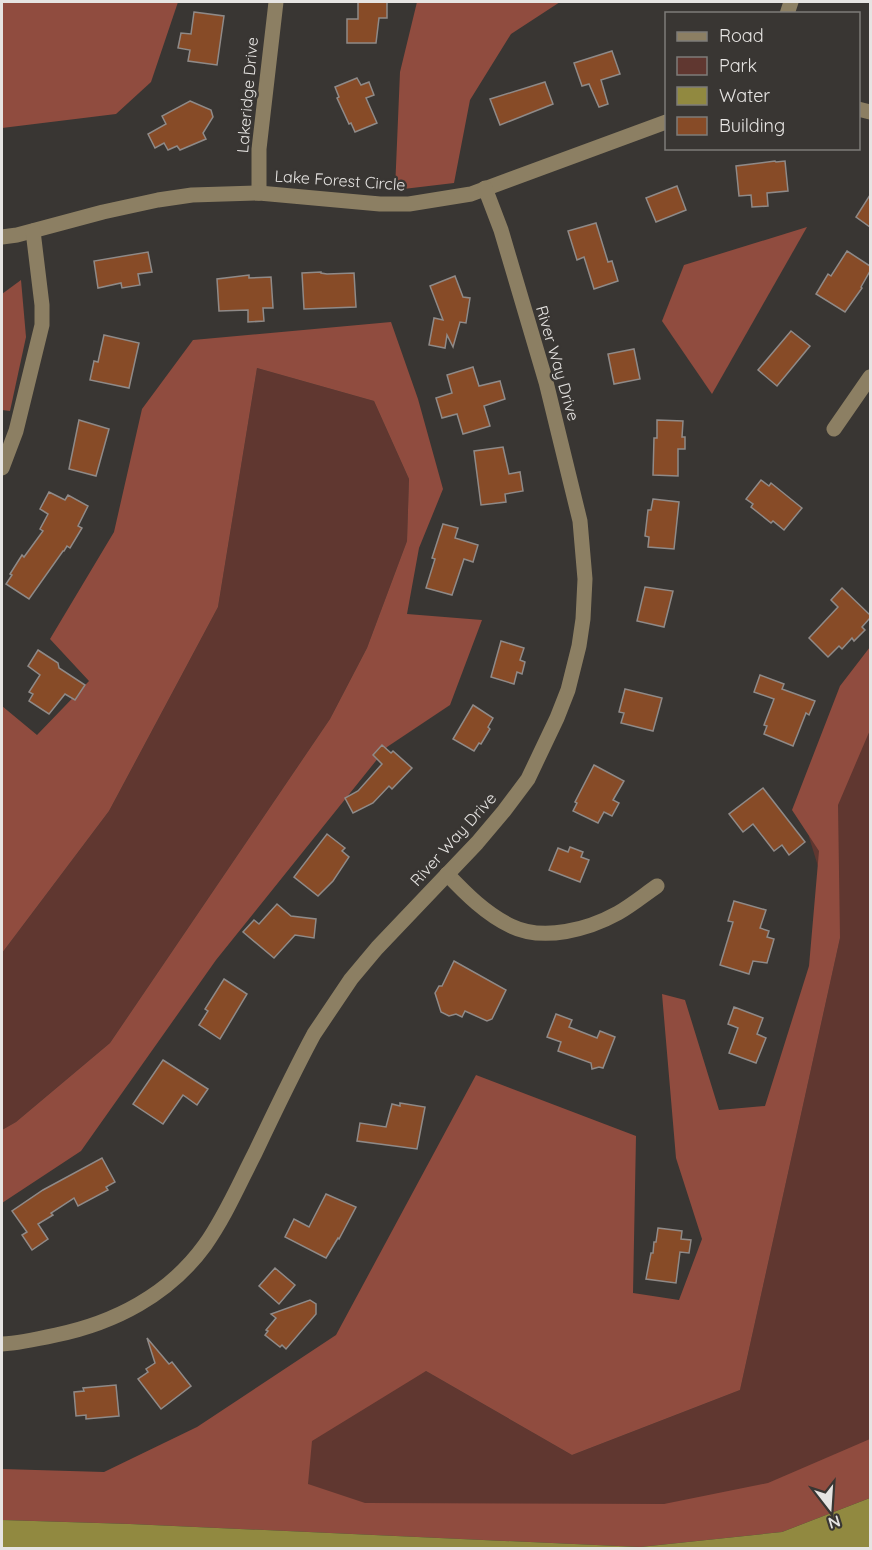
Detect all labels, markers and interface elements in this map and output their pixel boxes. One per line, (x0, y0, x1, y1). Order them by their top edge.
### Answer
legend (665, 12, 860, 150)
text: Road (719, 24, 764, 47)
street label: Lakeridge Drive (232, 36, 262, 154)
text: Park (719, 54, 757, 77)
text: Water (719, 84, 770, 107)
text: Building (719, 114, 785, 137)
street label: Lake Forest Circle (274, 165, 406, 195)
street label: River Way Drive (532, 303, 584, 423)
street label: River Way Drive (406, 788, 500, 890)
north arrow (800, 1478, 860, 1538)
text: N (826, 1511, 843, 1534)

